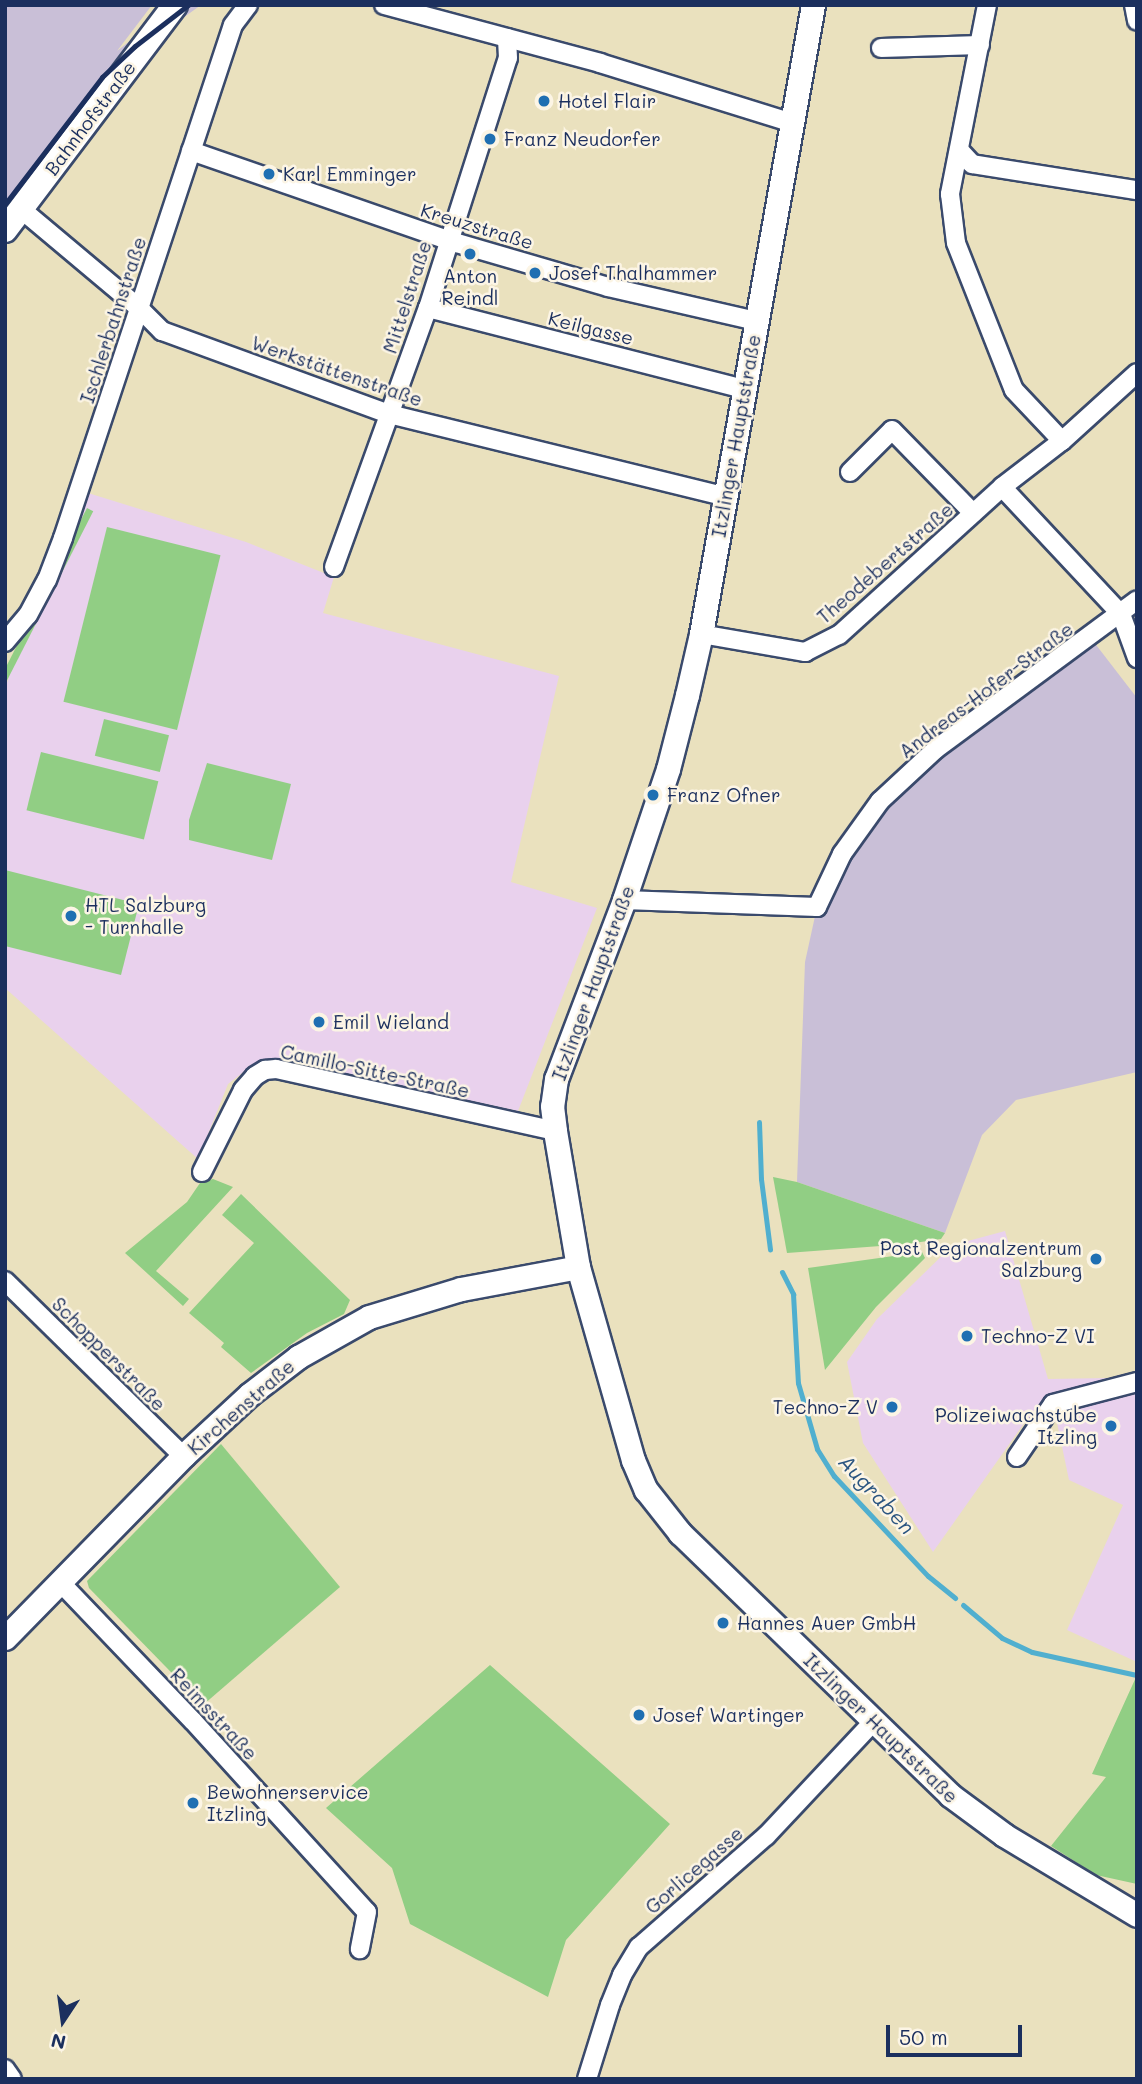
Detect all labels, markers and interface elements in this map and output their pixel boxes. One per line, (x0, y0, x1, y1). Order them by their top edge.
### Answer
street label: Bahnhofstraße (40, 56, 140, 180)
place label: Hotel Flair (558, 90, 656, 112)
marker: Hotel Flair (536, 93, 552, 109)
place label: Franz Neudorfer (504, 128, 661, 150)
marker: Franz Neudorfer (482, 131, 498, 147)
place label: Karl Emminger (283, 163, 417, 185)
marker: Karl Emminger (261, 166, 277, 182)
street label: Kreuzstraße (418, 198, 536, 254)
street label: Ischlerbahnstraße (75, 234, 151, 406)
street label: Mittelstraße (378, 238, 436, 356)
marker: Anton Reindl (462, 246, 478, 262)
place label: Josef Thalhammer (549, 262, 717, 284)
place label: Anton Reindl (441, 265, 499, 309)
marker: Josef Thalhammer (527, 265, 543, 281)
street label: Keilgasse (546, 306, 636, 350)
street label: Werkstättenstraße (249, 331, 425, 411)
street label: Itzlinger Hauptstraße (707, 333, 765, 539)
street label: Theodebertstraße (812, 498, 958, 628)
street label: Andreas-Hofer-Straße (895, 617, 1077, 763)
place label: Franz Ofner (667, 784, 780, 806)
marker: Franz Ofner (645, 787, 661, 803)
street label: Itzlinger Hauptstraße (547, 883, 639, 1083)
place label: HTL Salzburg - Turnhalle (85, 894, 206, 938)
marker: HTL Salzburg - Turnhalle (63, 908, 79, 924)
place label: Emil Wieland (333, 1011, 449, 1033)
marker: Emil Wieland (311, 1014, 327, 1030)
street label: Camillo-Sitte-Straße (279, 1040, 471, 1102)
place label: Post Regionalzentrum Salzburg (880, 1237, 1082, 1281)
marker: Post Regionalzentrum Salzburg (1088, 1251, 1104, 1267)
street label: Schopperstraße (47, 1292, 171, 1416)
place label: Techno-Z VI (981, 1325, 1094, 1347)
marker: Techno-Z VI (959, 1328, 975, 1344)
street label: Kirchenstraße (183, 1354, 299, 1460)
place label: Techno-Z V (773, 1396, 878, 1418)
marker: Techno-Z V (884, 1399, 900, 1415)
place label: Polizeiwachstube Itzling (935, 1404, 1097, 1448)
marker: Polizeiwachstube Itzling (1103, 1418, 1119, 1434)
water label: Augraben (834, 1449, 920, 1539)
place label: Hannes Auer GmbH (737, 1612, 916, 1634)
marker: Hannes Auer GmbH (715, 1615, 731, 1631)
street label: Itzlinger Hauptstraße (799, 1648, 963, 1808)
street label: Reimsstraße (166, 1663, 262, 1765)
place label: Josef Wartinger (653, 1704, 804, 1726)
marker: Josef Wartinger (631, 1707, 647, 1723)
place label: Bewohnerservice Itzling (207, 1781, 368, 1825)
marker: Bewohnerservice Itzling (185, 1795, 201, 1811)
street label: Gorlicegasse (641, 1822, 747, 1918)
north arrow (28, 1986, 98, 2056)
scale bar (890, 2010, 1026, 2054)
text: 50 m (899, 2023, 948, 2050)
text: N (48, 2028, 68, 2056)

